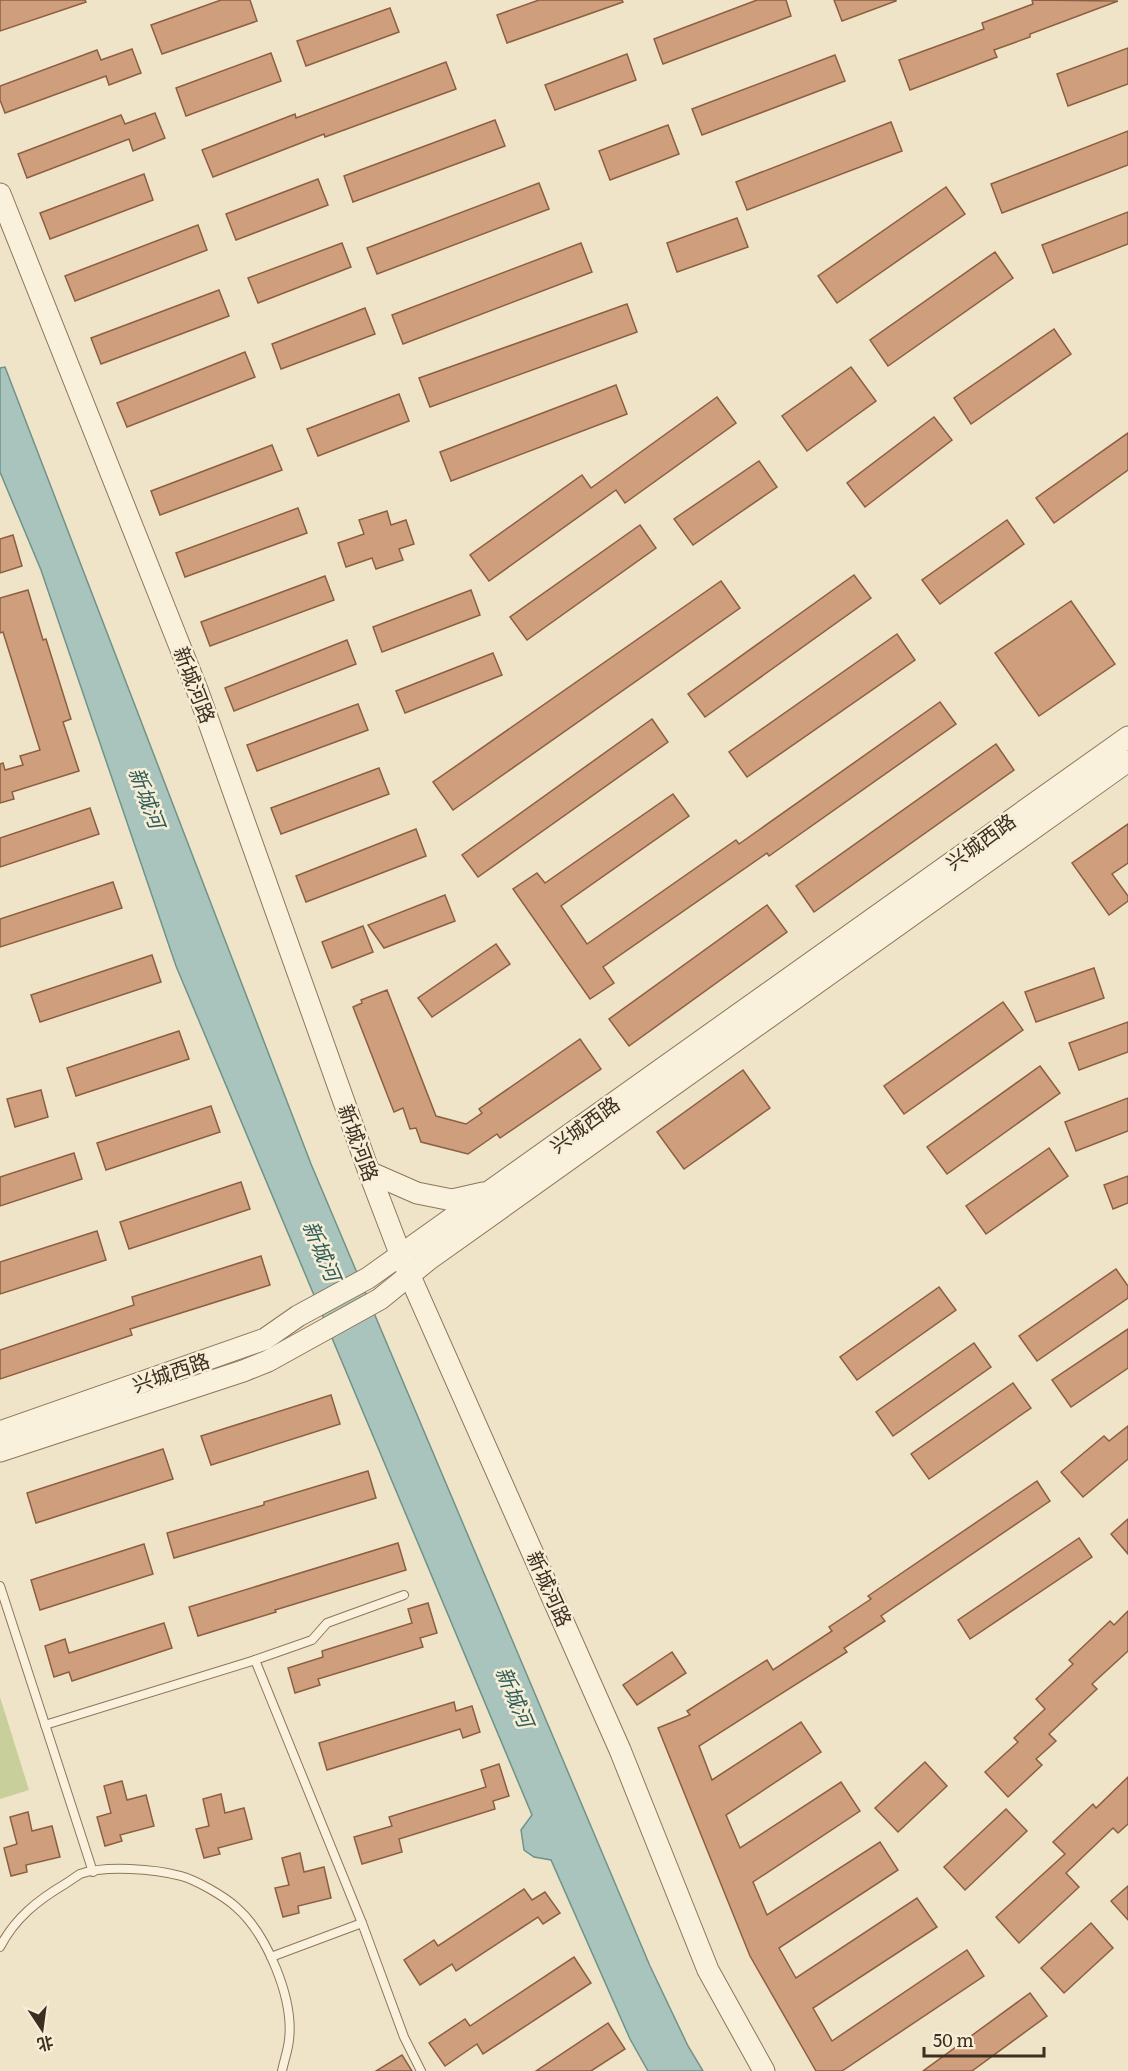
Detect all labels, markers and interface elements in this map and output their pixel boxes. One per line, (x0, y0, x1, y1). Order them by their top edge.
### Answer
street label: 新城河路 (168, 642, 224, 727)
water label: 新城河 (123, 762, 176, 836)
street label: 兴城西路 (939, 805, 1021, 876)
street label: 兴城西路 (543, 1088, 625, 1159)
street label: 新城河路 (332, 1100, 388, 1185)
water label: 新城河 (297, 1215, 351, 1289)
street label: 兴城西路 (128, 1344, 213, 1398)
street label: 新城河路 (521, 1546, 581, 1631)
water label: 新城河 (490, 1661, 544, 1735)
north arrow (12, 1999, 72, 2059)
scale bar (924, 2020, 1044, 2058)
text: 50 m (933, 2026, 974, 2053)
text: 北 (35, 2031, 56, 2058)

